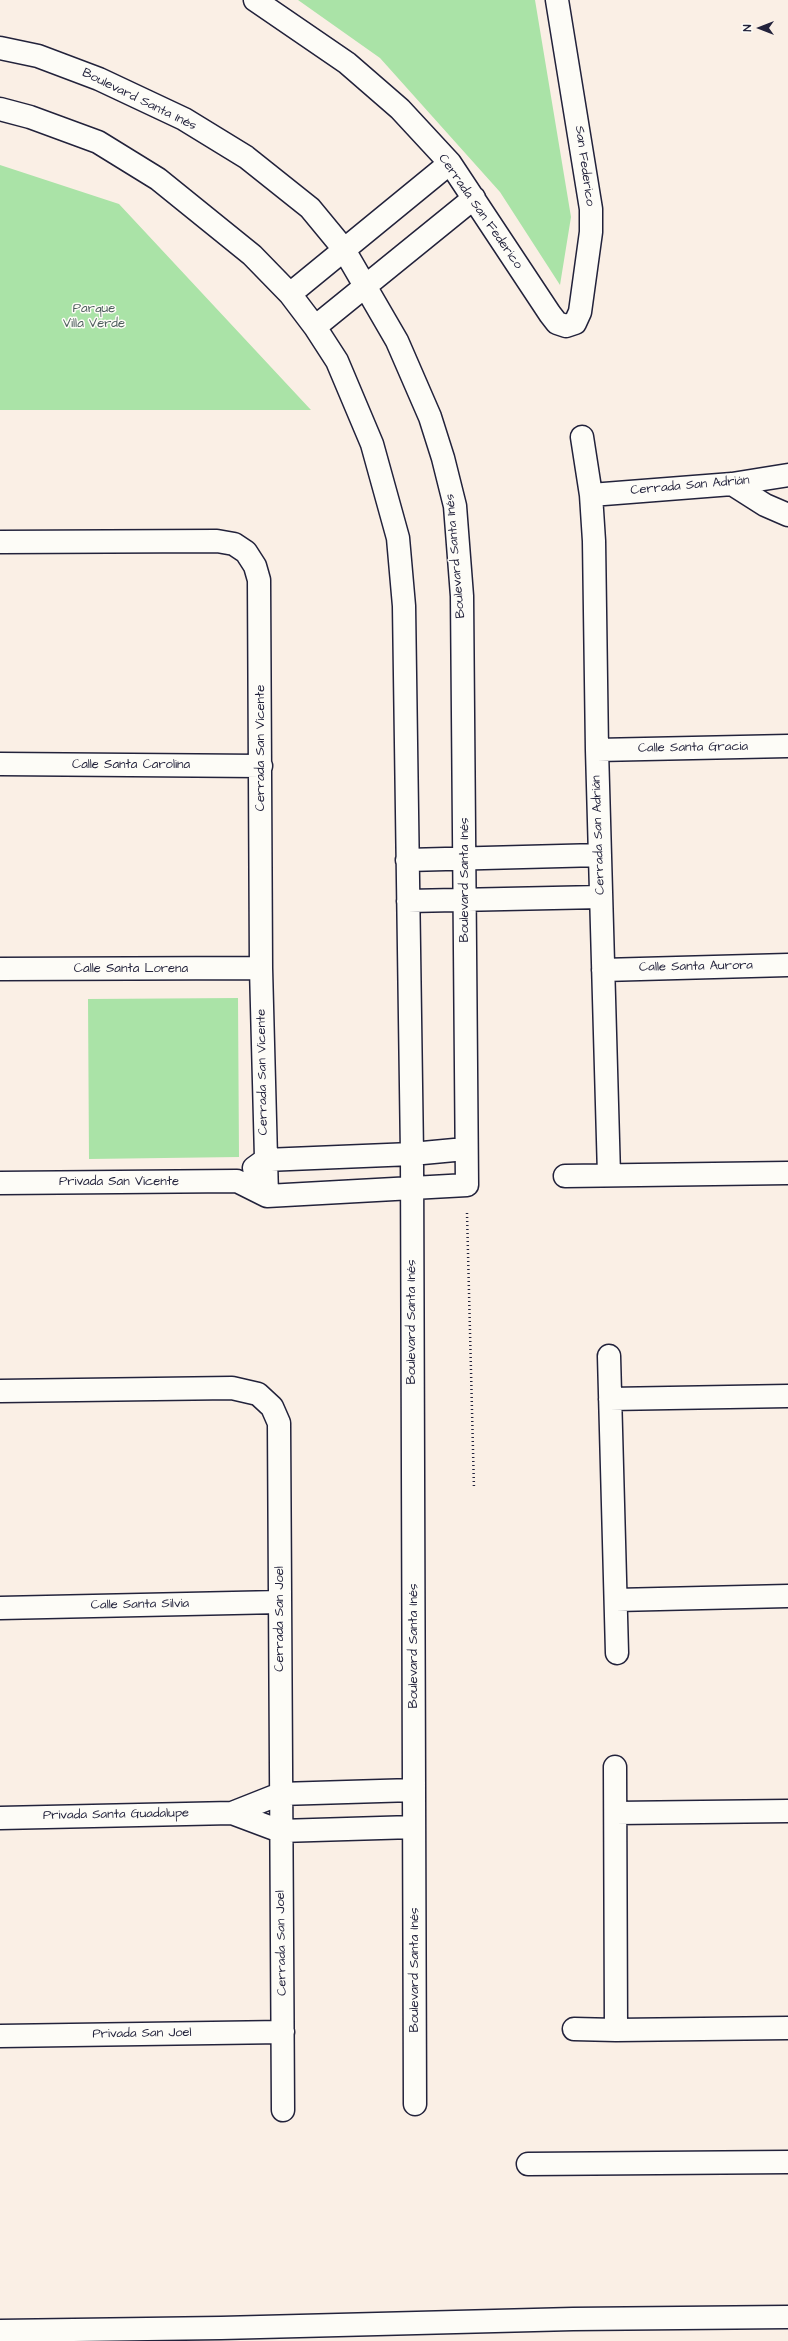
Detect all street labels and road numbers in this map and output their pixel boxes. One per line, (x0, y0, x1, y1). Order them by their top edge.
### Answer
street label: Boulevard Santa Inés (79, 66, 199, 134)
street label: San Federico (571, 125, 597, 207)
street label: Cerrada San Federico (434, 152, 526, 272)
street label: Cerrada San Adrián (630, 473, 750, 499)
street label: Boulevard Santa Inés (443, 493, 469, 619)
street label: Cerrada San Vicente (253, 685, 269, 811)
street label: Calle Santa Gracia (638, 739, 748, 757)
street label: Calle Santa Carolina (72, 757, 190, 773)
street label: Cerrada San Adrián (589, 775, 609, 895)
street label: Boulevard Santa Inés (457, 817, 473, 943)
street label: Calle Santa Aurora (639, 958, 753, 976)
street label: Calle Santa Lorena (74, 961, 188, 977)
street label: Cerrada San Vicente (254, 1009, 272, 1135)
street label: Privada San Vicente (59, 1174, 179, 1190)
street label: Boulevard Santa Inés (404, 1259, 420, 1385)
street label: Cerrada San Joel (272, 1566, 288, 1672)
street label: Boulevard Santa Inés (406, 1583, 422, 1709)
street label: Calle Santa Silvia (91, 1596, 189, 1614)
street label: Privada Santa Guadalupe (43, 1806, 189, 1824)
street label: Cerrada San Joel (273, 1890, 291, 1996)
street label: Boulevard Santa Inés (407, 1907, 423, 2033)
street label: Privada San Joel (92, 2025, 192, 2043)

